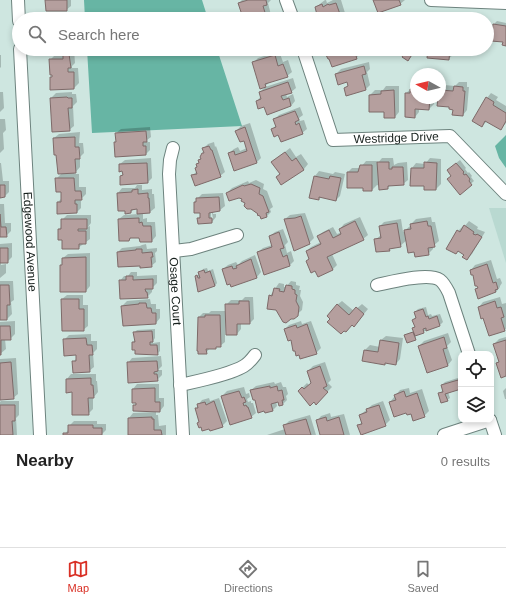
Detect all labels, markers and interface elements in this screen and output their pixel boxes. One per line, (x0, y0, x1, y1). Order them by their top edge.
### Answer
search box (12, 12, 494, 56)
icon: search (26, 23, 48, 45)
text: Search here (58, 26, 140, 43)
north arrow (410, 68, 446, 104)
street label: Westridge Drive (353, 129, 439, 146)
street label: Edgewood Avenue (20, 191, 40, 292)
street label: Osage Court (166, 257, 184, 326)
map controls (458, 351, 494, 423)
button: locate (458, 351, 494, 387)
button: layers (458, 387, 494, 423)
text: Nearby (16, 451, 74, 470)
text: 0 results (441, 454, 490, 469)
tab: Map (67, 558, 89, 594)
tab: Directions (224, 558, 273, 594)
tab: Saved (407, 558, 439, 594)

